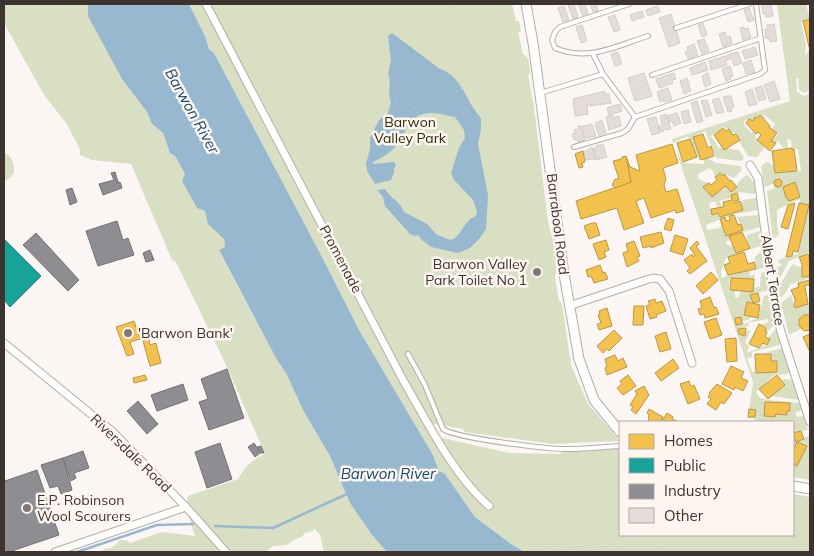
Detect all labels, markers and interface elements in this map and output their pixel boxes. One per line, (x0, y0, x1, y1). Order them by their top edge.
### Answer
water label: Barwon River (161, 65, 224, 157)
park label: Barwon Valley Park (374, 113, 447, 147)
street label: Barrabool Road (543, 172, 573, 276)
street label: Promenade (316, 222, 366, 296)
street label: Albert Terrace (757, 233, 789, 327)
place label: Barwon Valley Park Toilet No 1 (425, 255, 528, 289)
marker: Barwon Valley Park Toilet No 1 (531, 266, 543, 278)
place label: 'Barwon Bank' (138, 324, 233, 342)
marker: 'Barwon Bank' (122, 327, 134, 339)
street label: Riversdale Road (87, 410, 175, 496)
legend (619, 421, 794, 536)
text: Homes (664, 431, 713, 450)
text: Public (664, 456, 706, 475)
water label: Barwon River (341, 464, 436, 483)
text: Industry (664, 481, 721, 500)
place label: E.P. Robinson Wool Scourers (37, 491, 131, 525)
marker: E.P. Robinson Wool Scourers (21, 502, 33, 514)
text: Other (664, 506, 704, 525)

